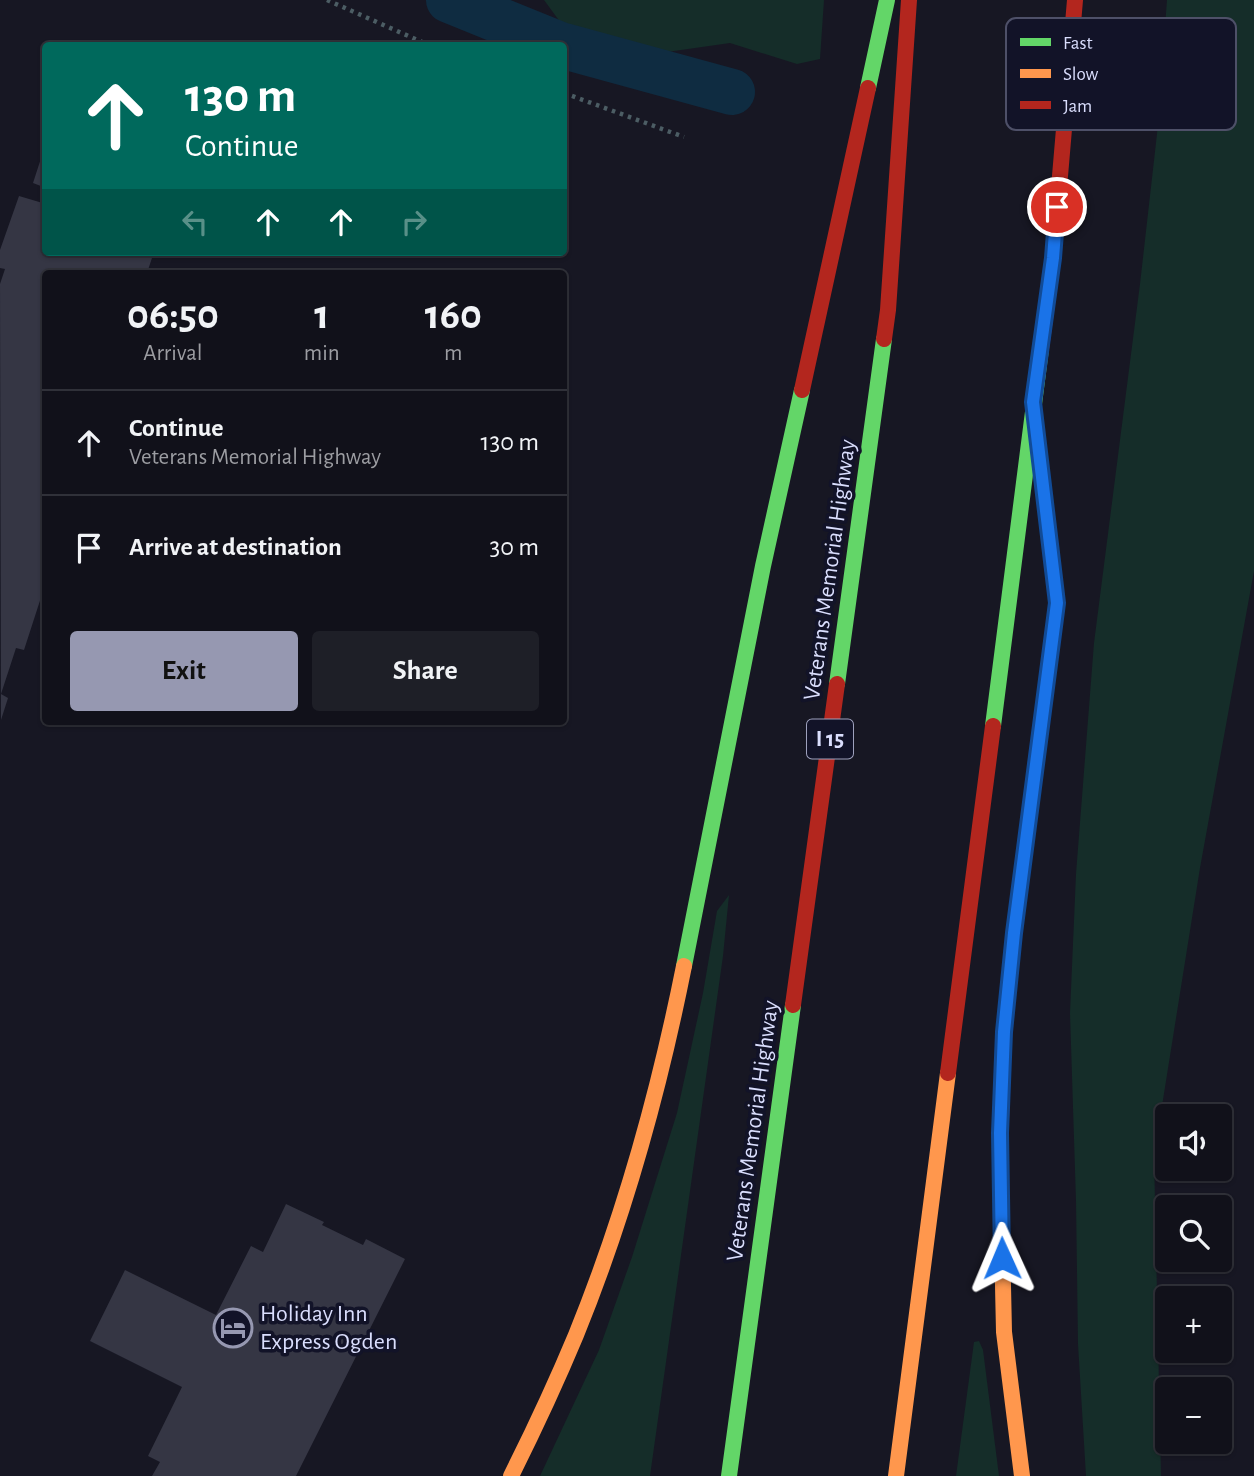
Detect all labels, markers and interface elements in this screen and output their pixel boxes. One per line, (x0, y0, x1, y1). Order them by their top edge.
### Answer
legend (1006, 18, 1236, 130)
text: Fast (1063, 34, 1093, 53)
text: Slow (1063, 65, 1099, 84)
icon: ahead (70, 70, 161, 161)
text: 130 m (185, 72, 296, 121)
text: Jam (1063, 97, 1092, 116)
text: Continue (185, 130, 298, 162)
pin (1027, 177, 1087, 237)
icon: arrive (1038, 188, 1076, 226)
icon: left (176, 203, 214, 241)
icon: ahead (249, 203, 287, 241)
icon: ahead (322, 203, 360, 241)
icon: right (395, 203, 433, 241)
text: 06:50 (127, 294, 219, 336)
text: 1 (314, 294, 329, 336)
text: 160 (425, 294, 482, 336)
text: Arrival (143, 342, 202, 365)
text: min (304, 342, 340, 365)
text: m (444, 342, 463, 365)
text: Continue (129, 415, 224, 441)
icon: ahead (70, 424, 108, 462)
text: 130 m (481, 429, 539, 455)
street label: Veterans Memorial Highway (800, 438, 860, 702)
text: Veterans Memorial Highway (129, 446, 381, 469)
icon: arrive (70, 529, 108, 567)
text: Arrive at destination (129, 534, 342, 560)
text: 30 m (489, 534, 539, 560)
button: Exit (70, 631, 298, 711)
button: Share (312, 631, 539, 711)
road number: I 15 (807, 720, 853, 758)
street label: Veterans Memorial Highway (723, 999, 783, 1263)
map controls (1155, 1104, 1232, 1454)
button: sound (1155, 1104, 1232, 1181)
button: search (1155, 1195, 1232, 1272)
position arrow (965, 1221, 1039, 1295)
button: + (1155, 1286, 1232, 1363)
place label: Holiday Inn Express Ogden (260, 1302, 397, 1354)
hotel icon: Holiday Inn Express Ogden (212, 1307, 254, 1349)
button: − (1155, 1377, 1232, 1454)

